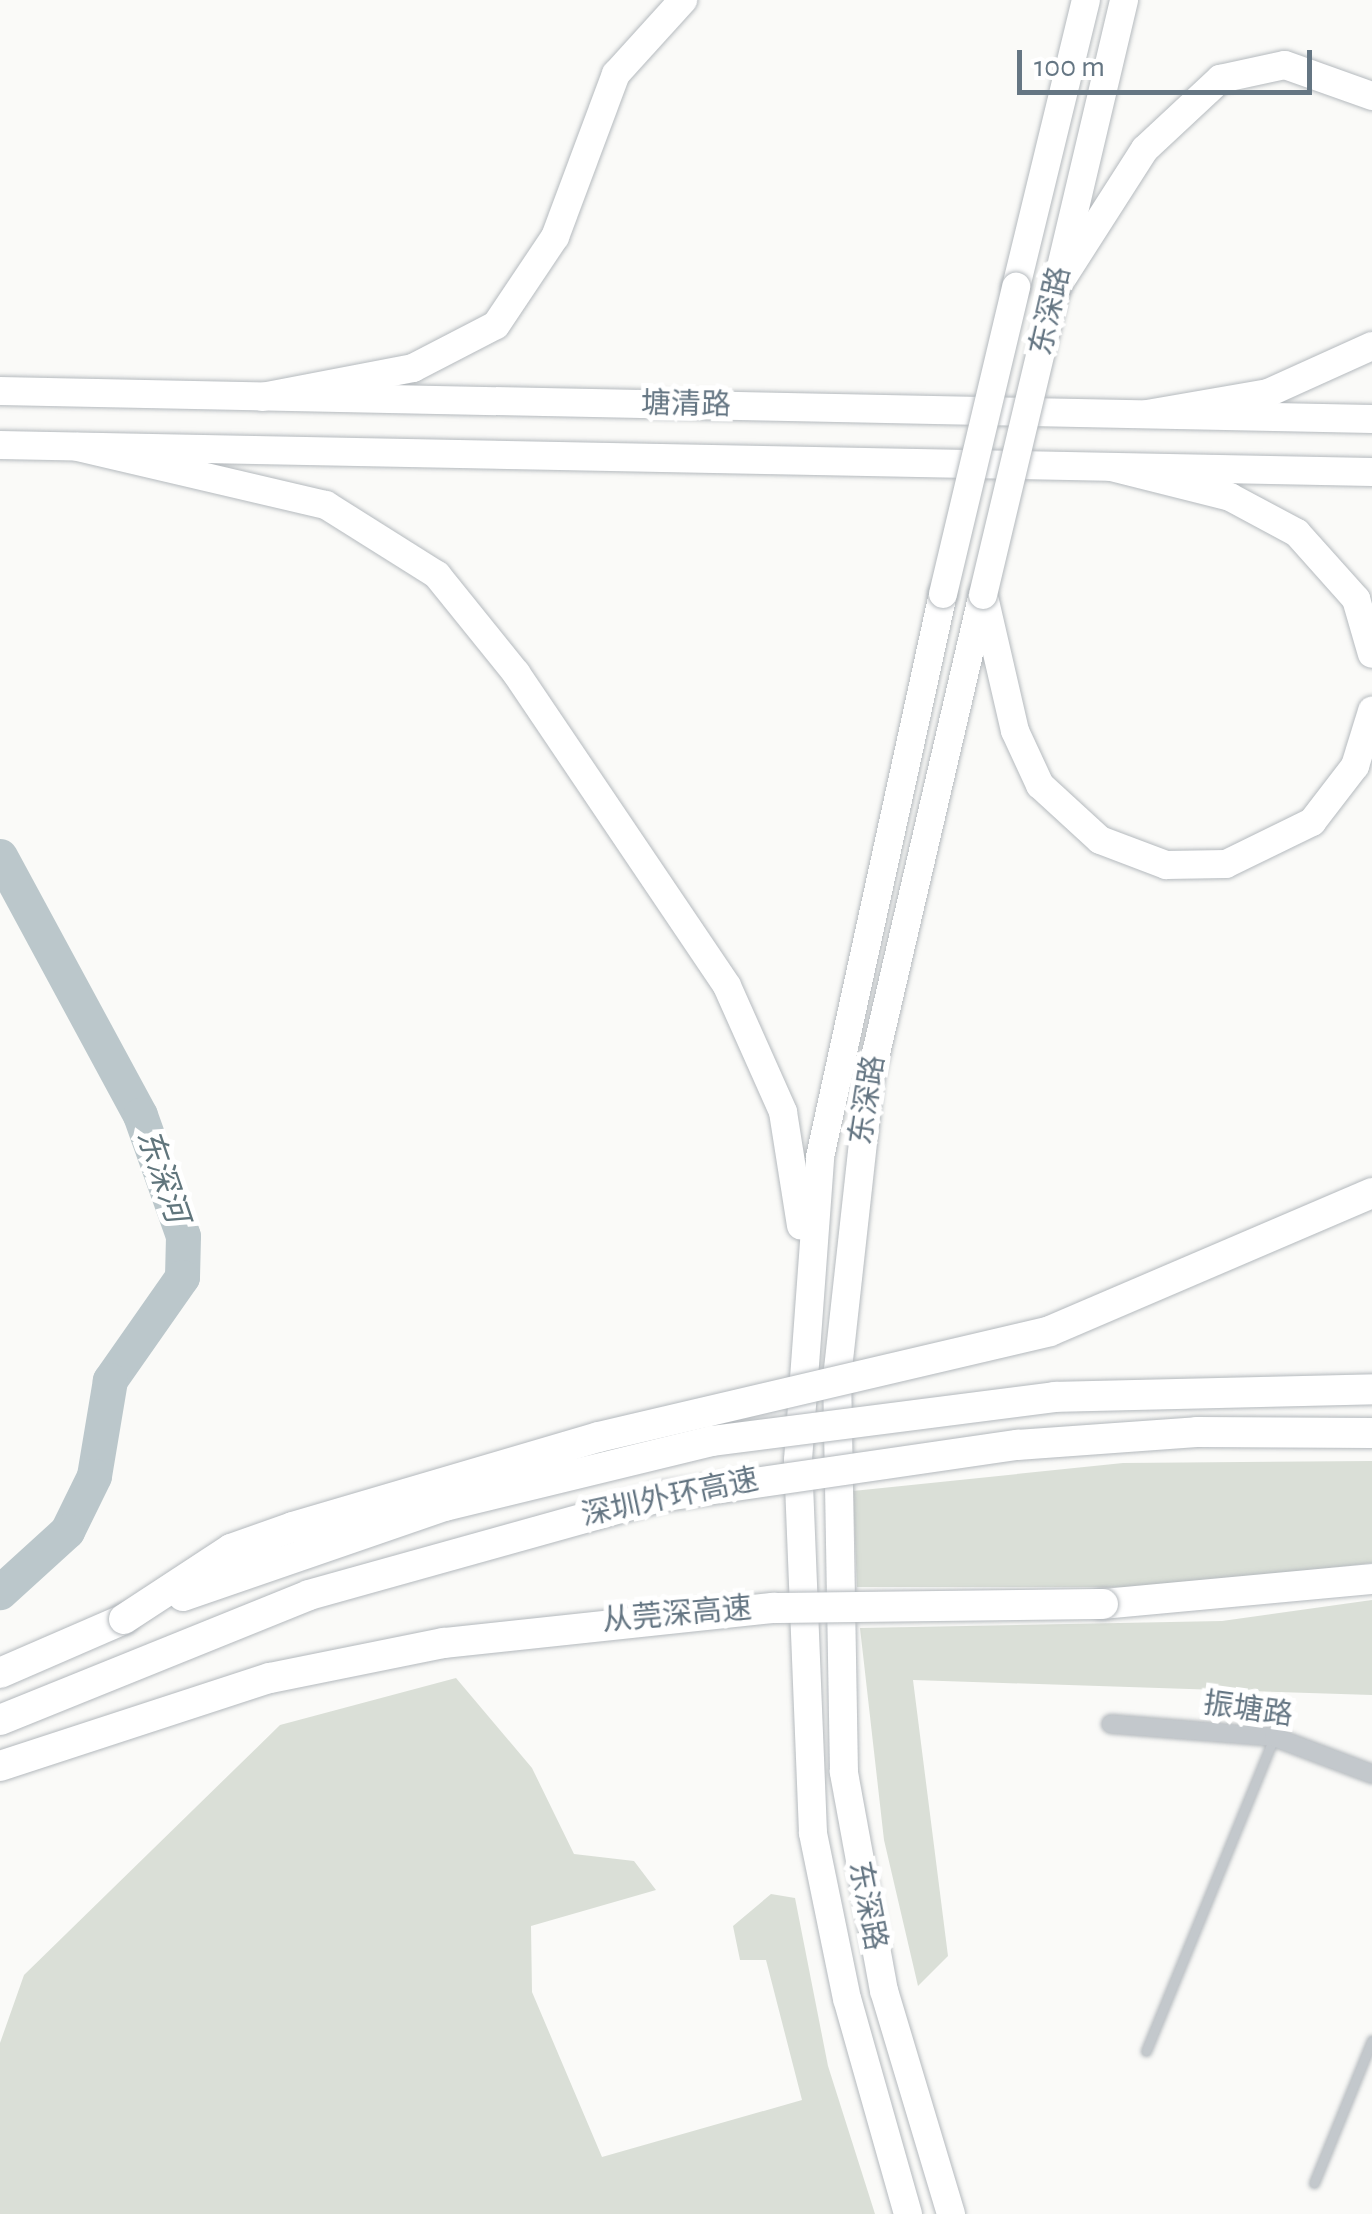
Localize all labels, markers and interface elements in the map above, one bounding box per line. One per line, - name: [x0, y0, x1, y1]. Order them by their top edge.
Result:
- scale bar: [1022, 30, 1317, 92]
- text: 100 m: [1034, 52, 1105, 82]
- street label: 东深路: [1023, 263, 1079, 359]
- street label: 塘清路: [641, 386, 731, 424]
- street label: 东深路: [843, 1053, 893, 1147]
- water label: 东深河: [128, 1124, 196, 1228]
- street label: 深圳外环高速: [578, 1462, 762, 1534]
- street label: 从莞深高速: [601, 1591, 753, 1639]
- street label: 振塘路: [1201, 1686, 1295, 1734]
- street label: 东深路: [841, 1858, 893, 1954]

